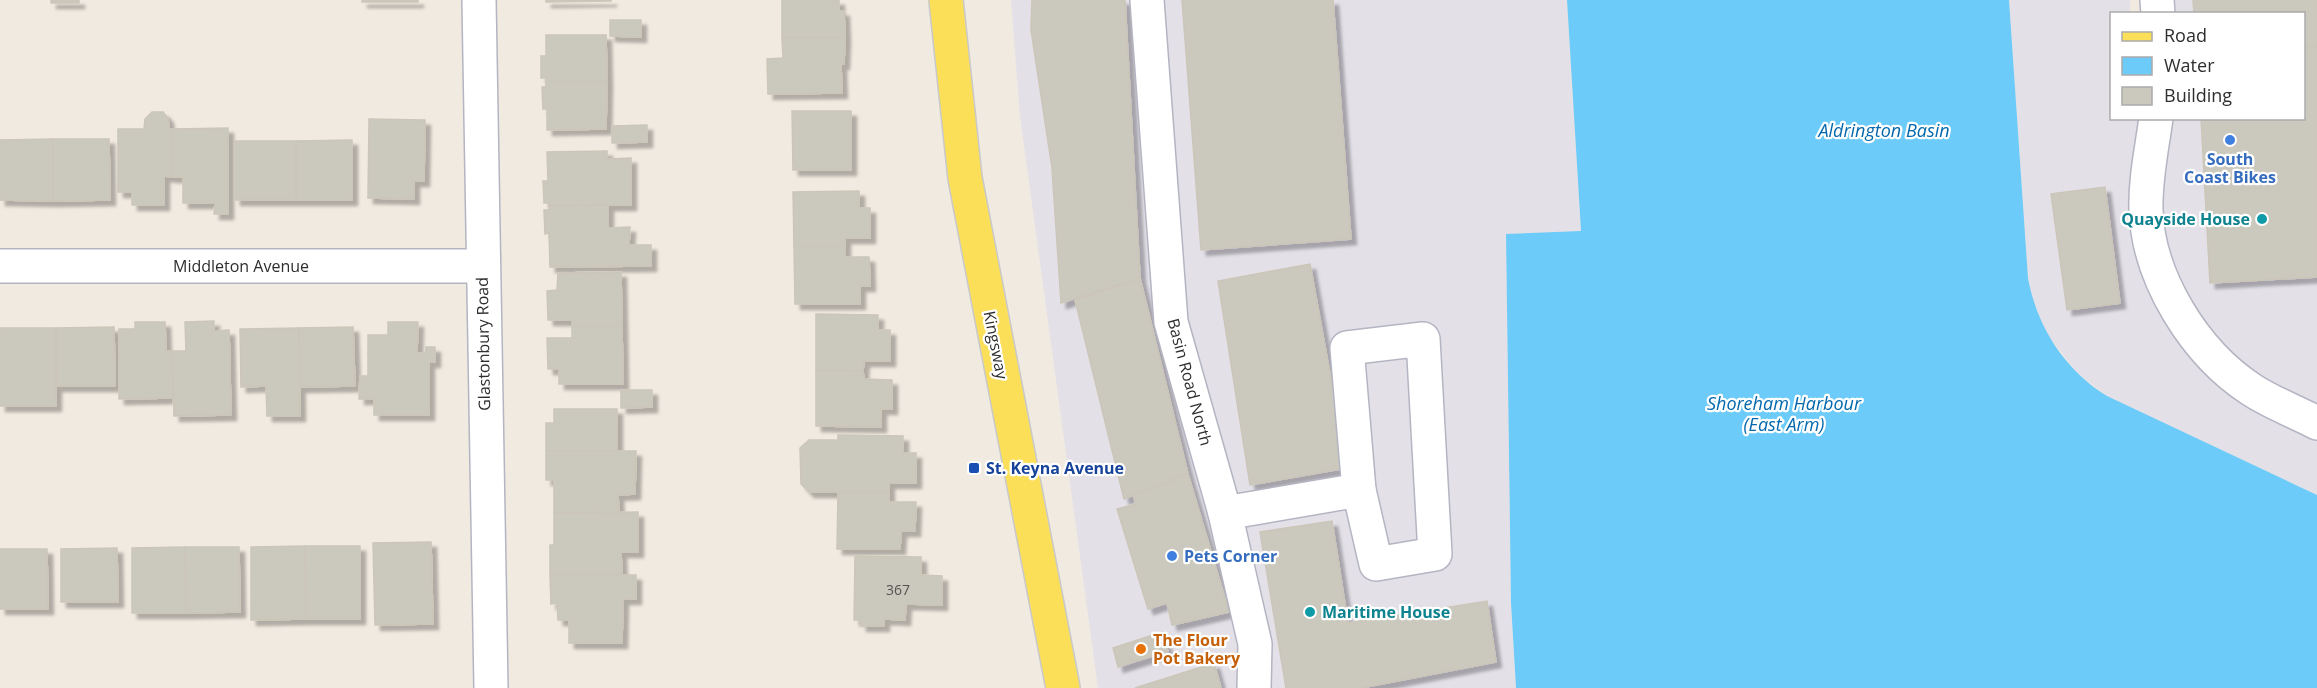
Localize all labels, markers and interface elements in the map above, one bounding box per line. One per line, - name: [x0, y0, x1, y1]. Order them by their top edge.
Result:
- legend: [2110, 12, 2305, 120]
- text: Road: [2164, 23, 2207, 47]
- text: Water: [2164, 53, 2215, 77]
- text: Building: [2164, 83, 2232, 107]
- water label: Aldrington Basin: [1816, 118, 1950, 142]
- marker: South Coast Bikes: [2223, 133, 2237, 147]
- place label: South Coast Bikes: [2184, 148, 2276, 188]
- place label: Quayside House: [2121, 208, 2250, 230]
- marker: Quayside House: [2255, 212, 2269, 226]
- street label: Middleton Avenue: [173, 255, 309, 277]
- street label: Glastonbury Road: [471, 277, 495, 411]
- street label: Kingsway: [979, 309, 1014, 382]
- street label: Basin Road North: [1162, 316, 1218, 448]
- water label: Shoreham Harbour (East Arm): [1707, 391, 1862, 436]
- place label: St. Keyna Avenue: [986, 457, 1124, 479]
- marker: St. Keyna Avenue: [967, 461, 981, 475]
- place label: Pets Corner: [1184, 545, 1277, 567]
- marker: Pets Corner: [1165, 549, 1179, 563]
- house number: 367: [886, 580, 910, 599]
- place label: Maritime House: [1322, 601, 1450, 623]
- marker: Maritime House: [1303, 605, 1317, 619]
- place label: The Flour Pot Bakery: [1153, 629, 1241, 669]
- marker: The Flour Pot Bakery: [1134, 642, 1148, 656]

